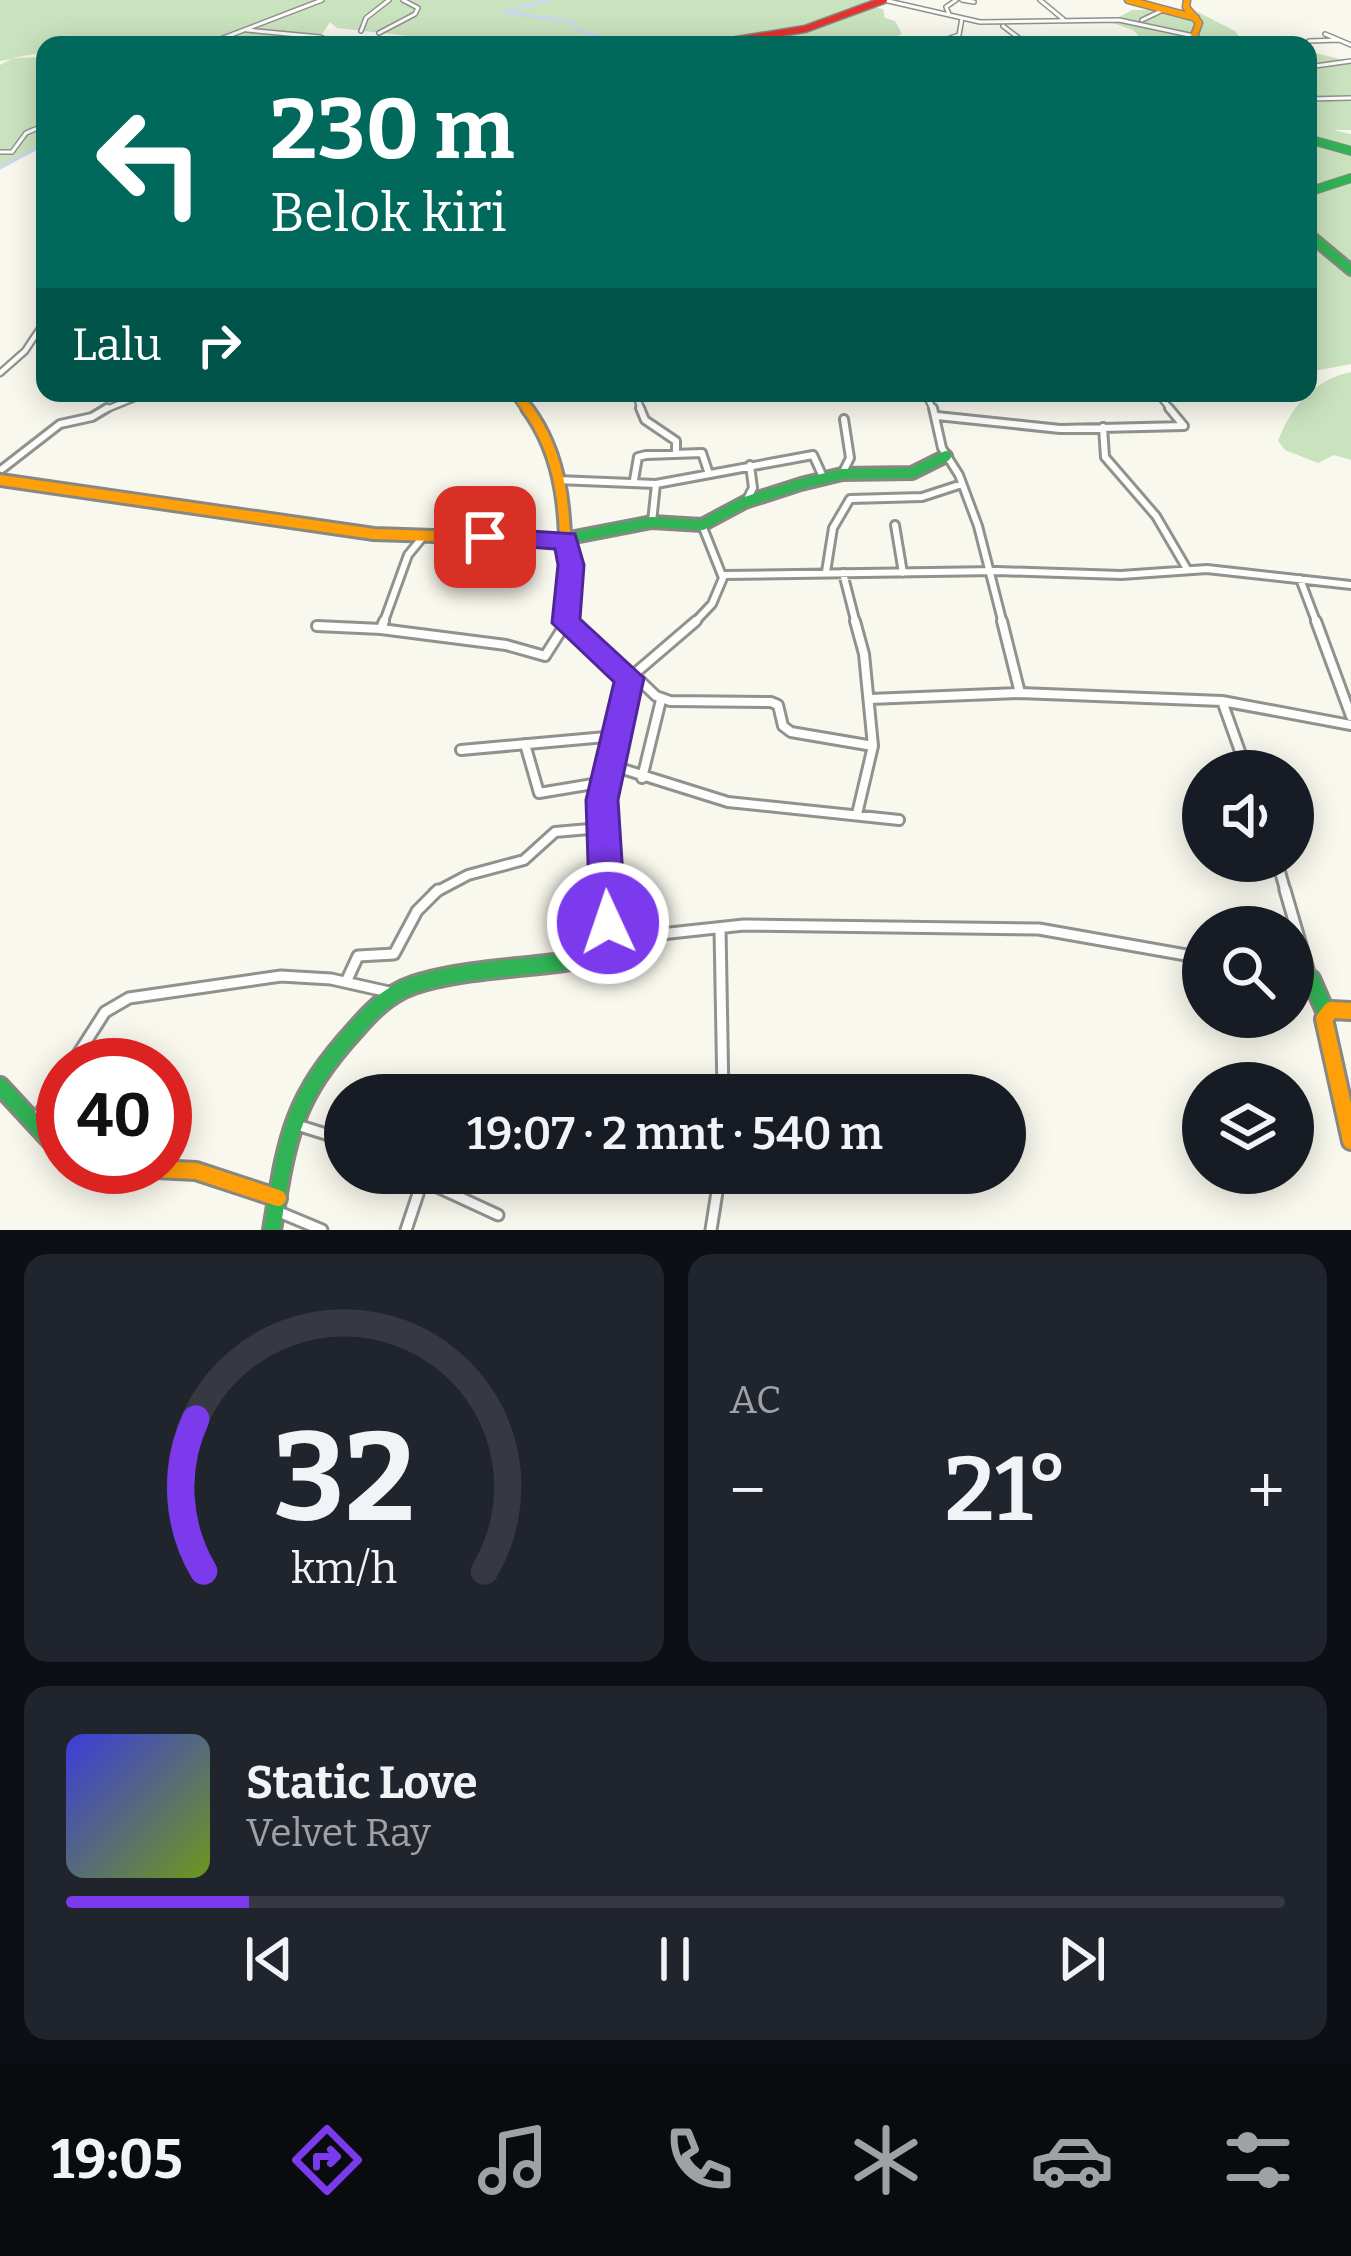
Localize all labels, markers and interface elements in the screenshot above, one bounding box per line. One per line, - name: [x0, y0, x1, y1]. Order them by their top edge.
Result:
- text: 230 m: [270, 79, 514, 180]
- icon: left: [72, 84, 228, 240]
- text: Belok kiri: [270, 181, 507, 245]
- icon: right: [186, 312, 252, 378]
- text: Lalu: [72, 318, 162, 372]
- pin: [434, 486, 536, 588]
- icon: arrive: [452, 504, 518, 570]
- map controls: [1182, 750, 1314, 1194]
- button: sound: [1182, 750, 1314, 882]
- position arrow: [545, 860, 671, 986]
- button: search: [1182, 906, 1314, 1038]
- speed limit sign: 40: [36, 1038, 192, 1194]
- button: layers: [1182, 1062, 1314, 1194]
- text: 19:07 · 2 mnt · 540 m: [467, 1107, 883, 1161]
- text: AC: [730, 1377, 781, 1423]
- text: 32: [273, 1403, 415, 1553]
- text: 21°: [945, 1436, 1069, 1544]
- text: −: [730, 1451, 766, 1530]
- text: +: [1247, 1451, 1285, 1530]
- text: km/h: [291, 1543, 397, 1594]
- text: Static Love: [246, 1756, 478, 1810]
- text: Velvet Ray: [246, 1810, 431, 1856]
- icon: previous: [236, 1926, 302, 1992]
- icon: pause: [642, 1926, 708, 1992]
- icon: next: [1049, 1926, 1115, 1992]
- icon: directions: [285, 2118, 369, 2202]
- icon: music: [471, 2118, 555, 2202]
- icon: phone: [657, 2118, 741, 2202]
- icon: climate: [844, 2118, 928, 2202]
- icon: car: [1030, 2118, 1114, 2202]
- icon: filters: [1216, 2118, 1300, 2202]
- text: 19:05: [51, 2128, 183, 2192]

